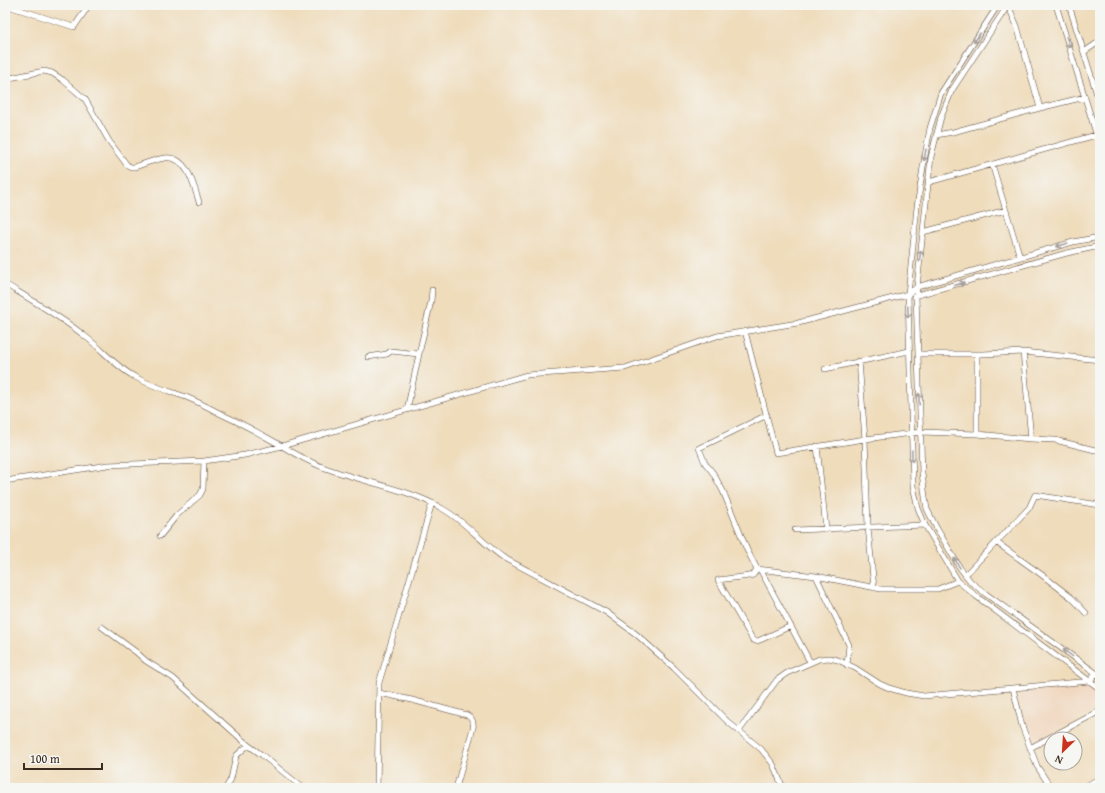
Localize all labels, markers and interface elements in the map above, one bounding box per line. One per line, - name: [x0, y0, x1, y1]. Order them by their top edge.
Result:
- one-way arrow: [972, 32, 980, 44]
- one-way arrow: [1064, 36, 1072, 48]
- one-way arrow: [921, 148, 929, 161]
- one-way arrow: [1056, 242, 1069, 249]
- one-way arrow: [916, 250, 924, 263]
- one-way arrow: [952, 280, 965, 287]
- one-way arrow: [904, 305, 912, 318]
- one-way arrow: [916, 393, 923, 406]
- one-way arrow: [908, 449, 916, 462]
- one-way arrow: [952, 557, 960, 569]
- one-way arrow: [1063, 649, 1074, 657]
- north arrow: [1043, 731, 1083, 771]
- scale bar: [24, 745, 102, 771]
- text: 100 m: [30, 750, 60, 767]
- text: N: [1051, 751, 1065, 769]

